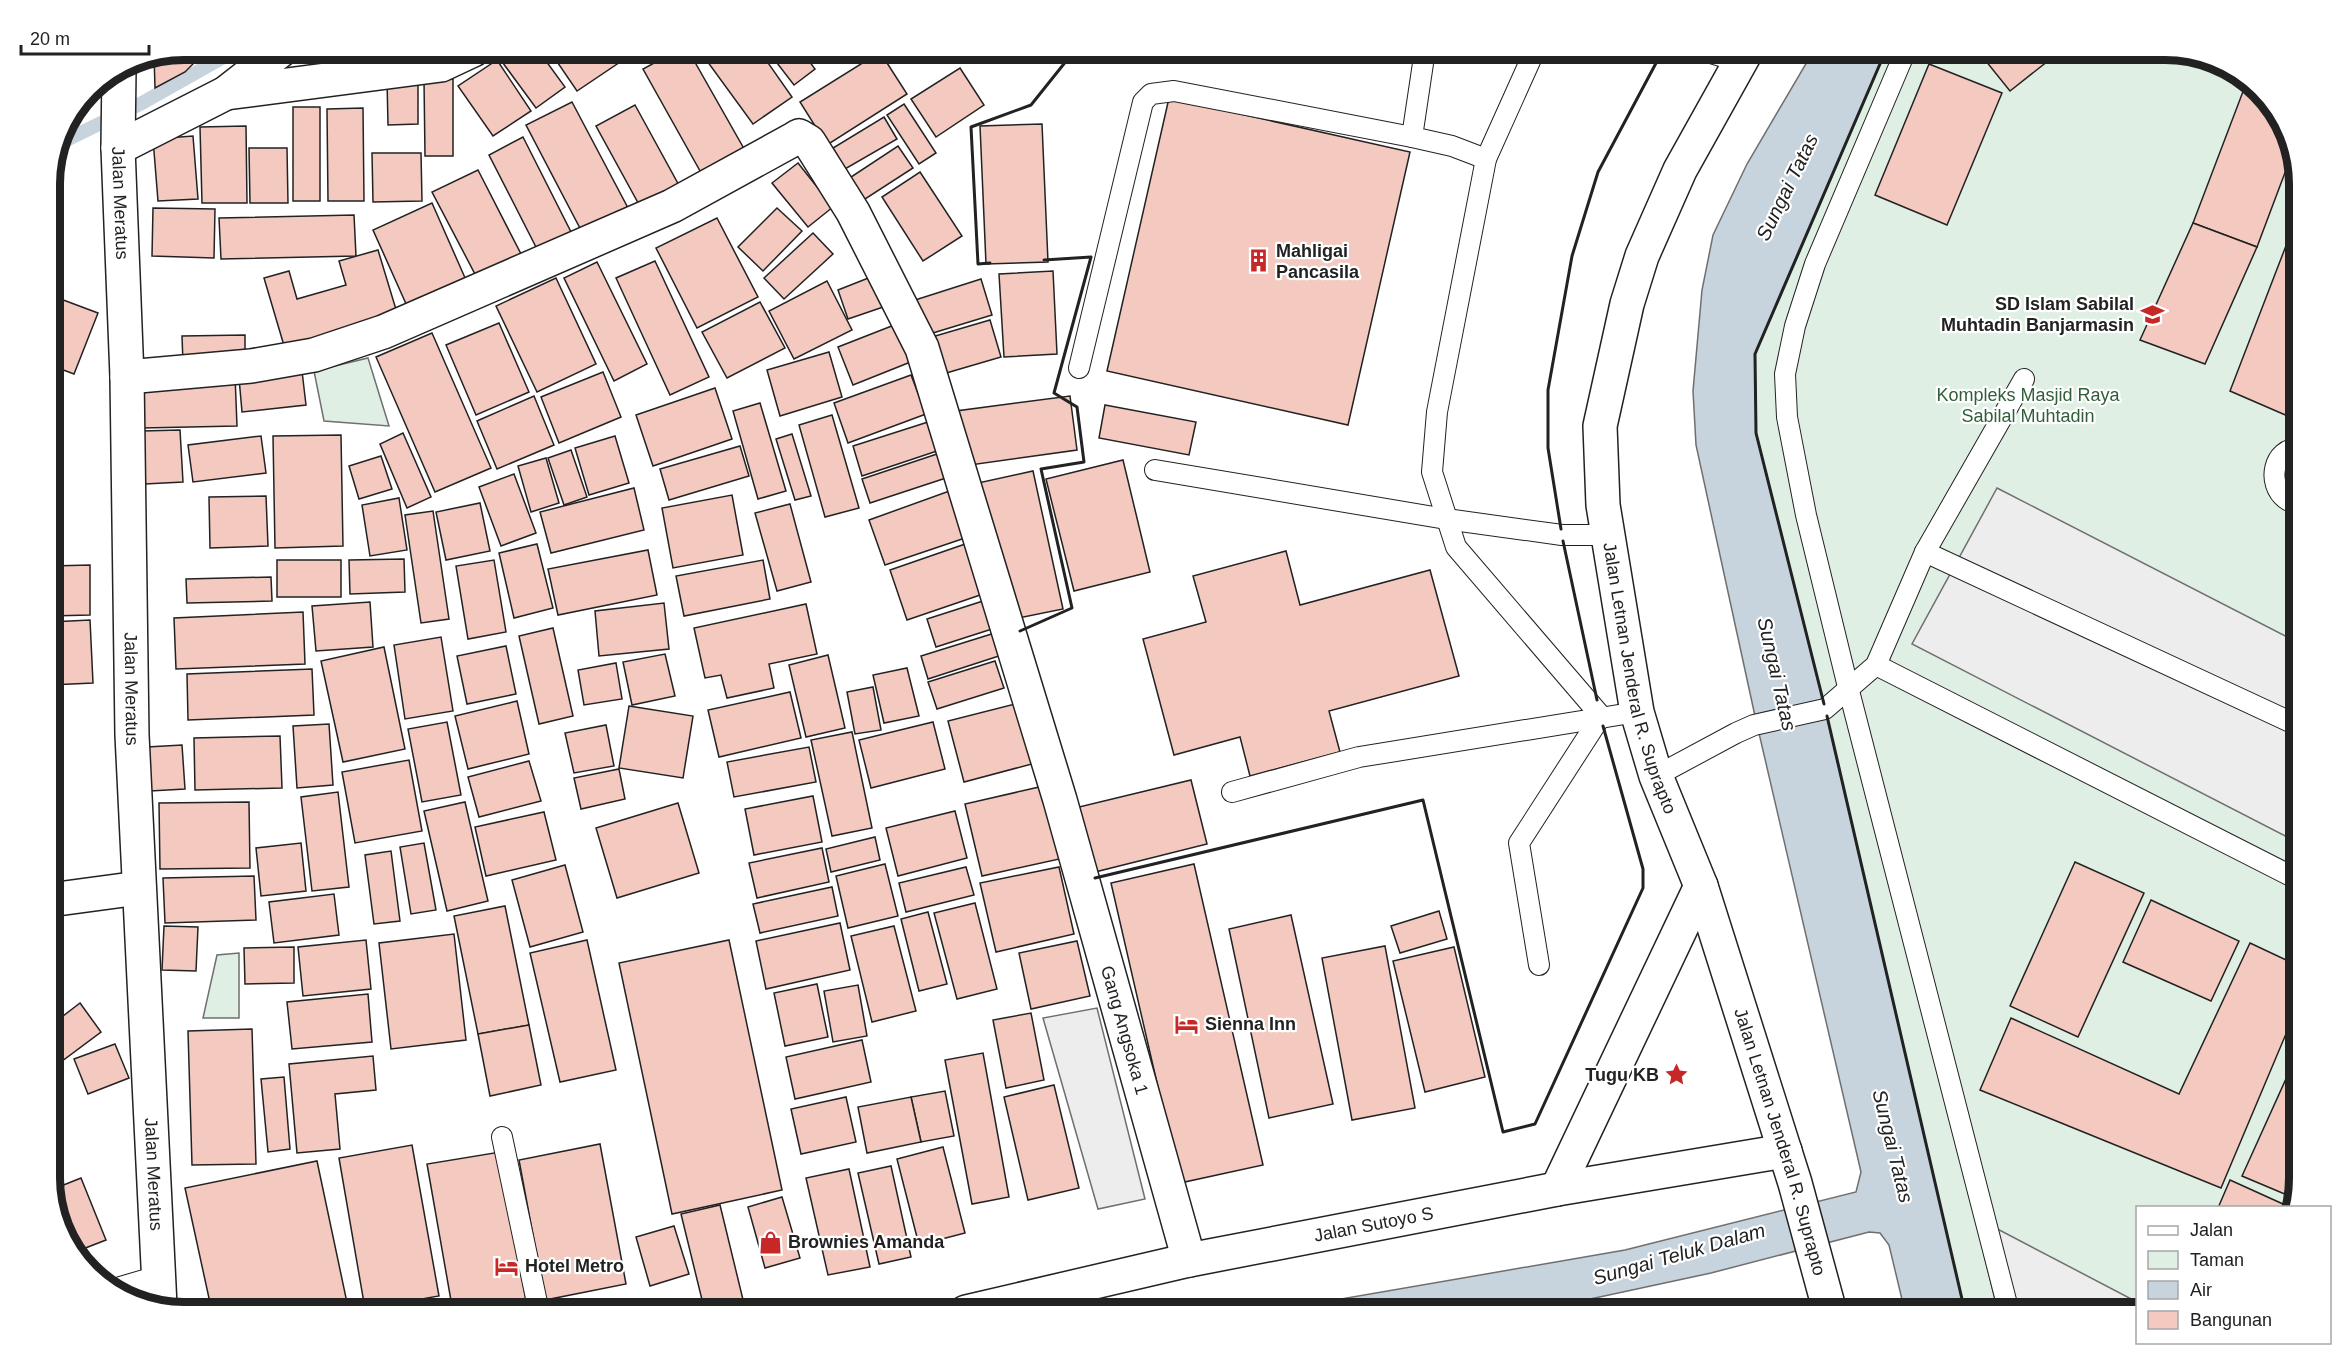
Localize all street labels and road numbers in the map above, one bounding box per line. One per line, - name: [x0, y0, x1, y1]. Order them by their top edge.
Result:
- street label: Jalan Meratus: [108, 146, 132, 260]
- street label: Jalan Letnan Jenderal R. Suprapto: [1599, 541, 1680, 817]
- street label: Jalan Meratus: [121, 632, 142, 746]
- street label: Gang Angsoka 1: [1097, 963, 1152, 1097]
- street label: Jalan Letnan Jenderal R. Suprapto: [1730, 1006, 1830, 1278]
- street label: Jalan Meratus: [141, 1117, 166, 1231]
- street label: Jalan Sutoyo S: [1312, 1203, 1435, 1246]

